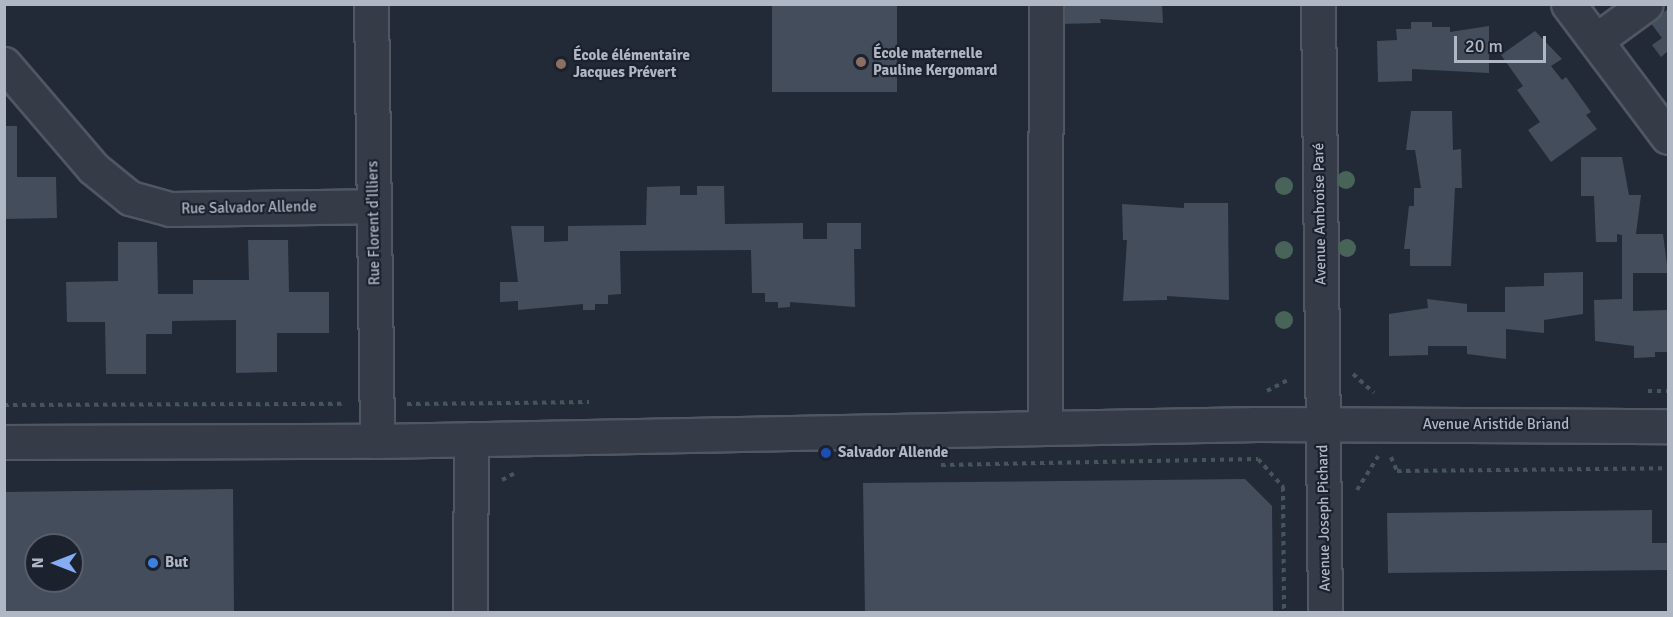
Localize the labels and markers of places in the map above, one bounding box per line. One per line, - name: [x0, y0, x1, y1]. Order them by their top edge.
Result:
- place label: École maternelle Pauline Kergomard: [873, 44, 997, 79]
- place label: École élémentaire Jacques Prévert: [573, 46, 690, 81]
- marker: École maternelle Pauline Kergomard: [854, 55, 868, 69]
- marker: École élémentaire Jacques Prévert: [554, 57, 568, 71]
- place label: Salvador Allende: [838, 444, 948, 462]
- marker: Salvador Allende: [819, 446, 833, 460]
- place label: But: [165, 554, 188, 572]
- marker: But: [146, 556, 160, 570]

